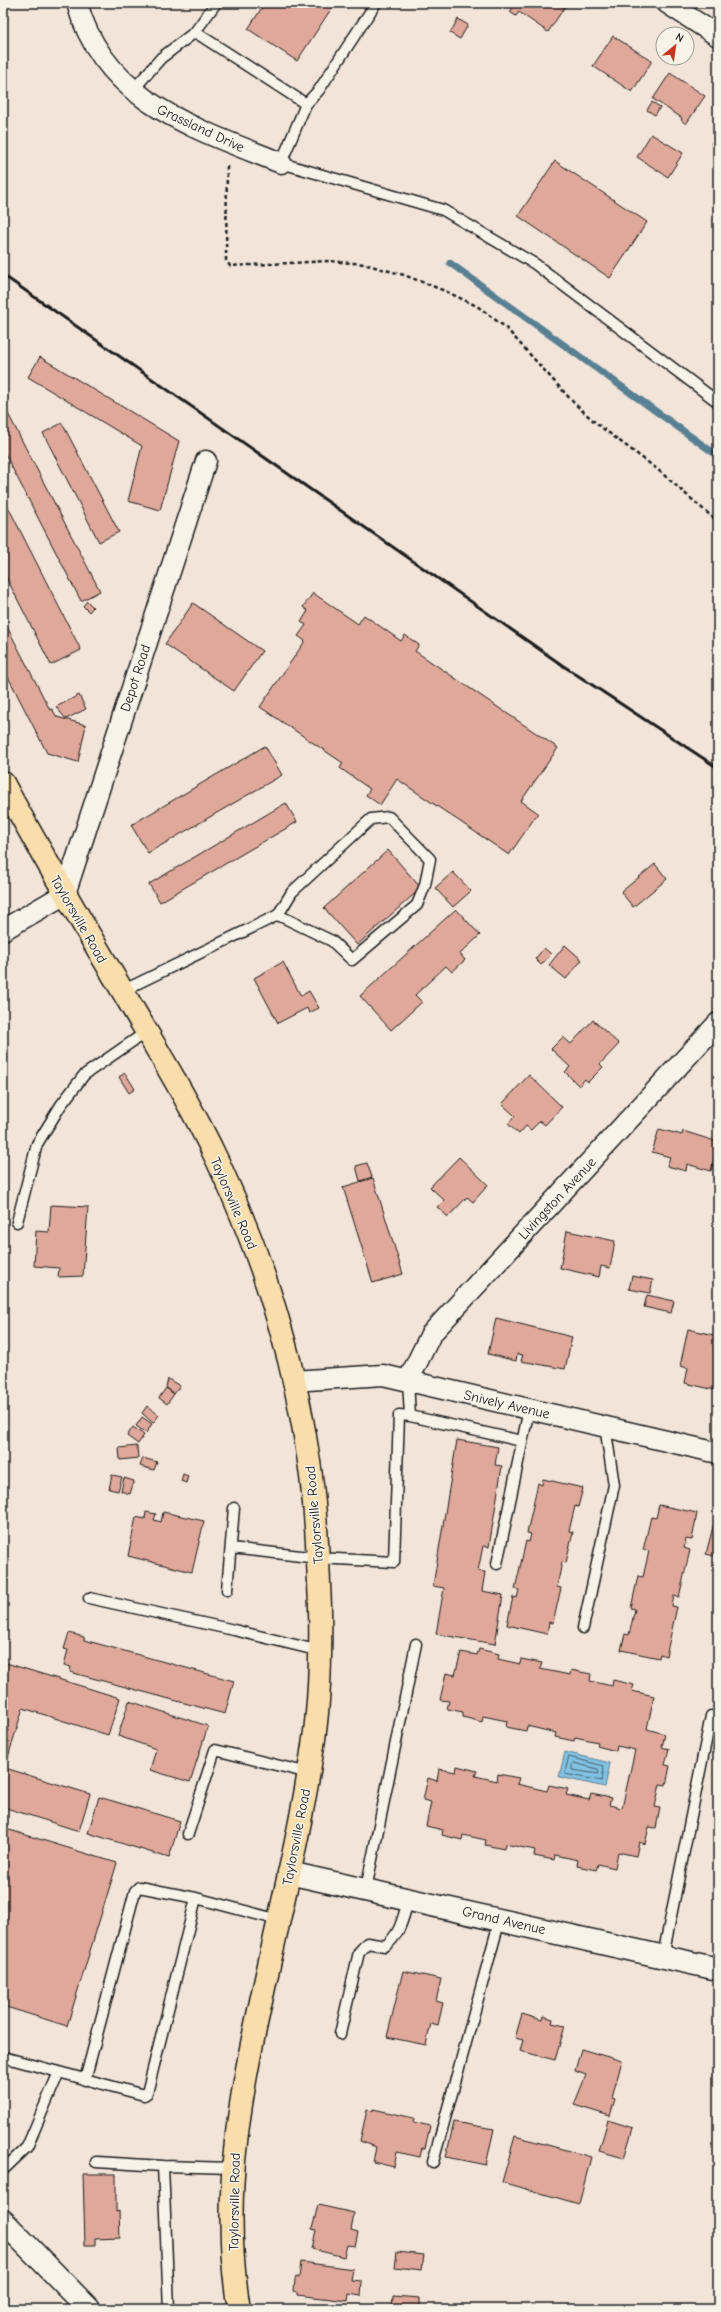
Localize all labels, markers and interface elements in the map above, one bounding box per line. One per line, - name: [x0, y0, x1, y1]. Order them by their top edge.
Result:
- north arrow: [655, 26, 695, 66]
- text: N: [673, 30, 686, 45]
- street label: Grassland Drive: [154, 101, 247, 156]
- street label: Depot Road: [117, 643, 154, 714]
- street label: Taylorsville Road: [47, 872, 111, 966]
- street label: Livingston Avenue: [515, 1154, 600, 1243]
- street label: Taylorsville Road: [206, 1155, 261, 1252]
- street label: Snively Avenue: [462, 1386, 552, 1423]
- street label: Taylorsville Road: [302, 1465, 327, 1565]
- street label: Taylorsville Road: [279, 1787, 314, 1887]
- street label: Grand Avenue: [461, 1903, 547, 1938]
- street label: Taylorsville Road: [225, 2153, 244, 2251]

